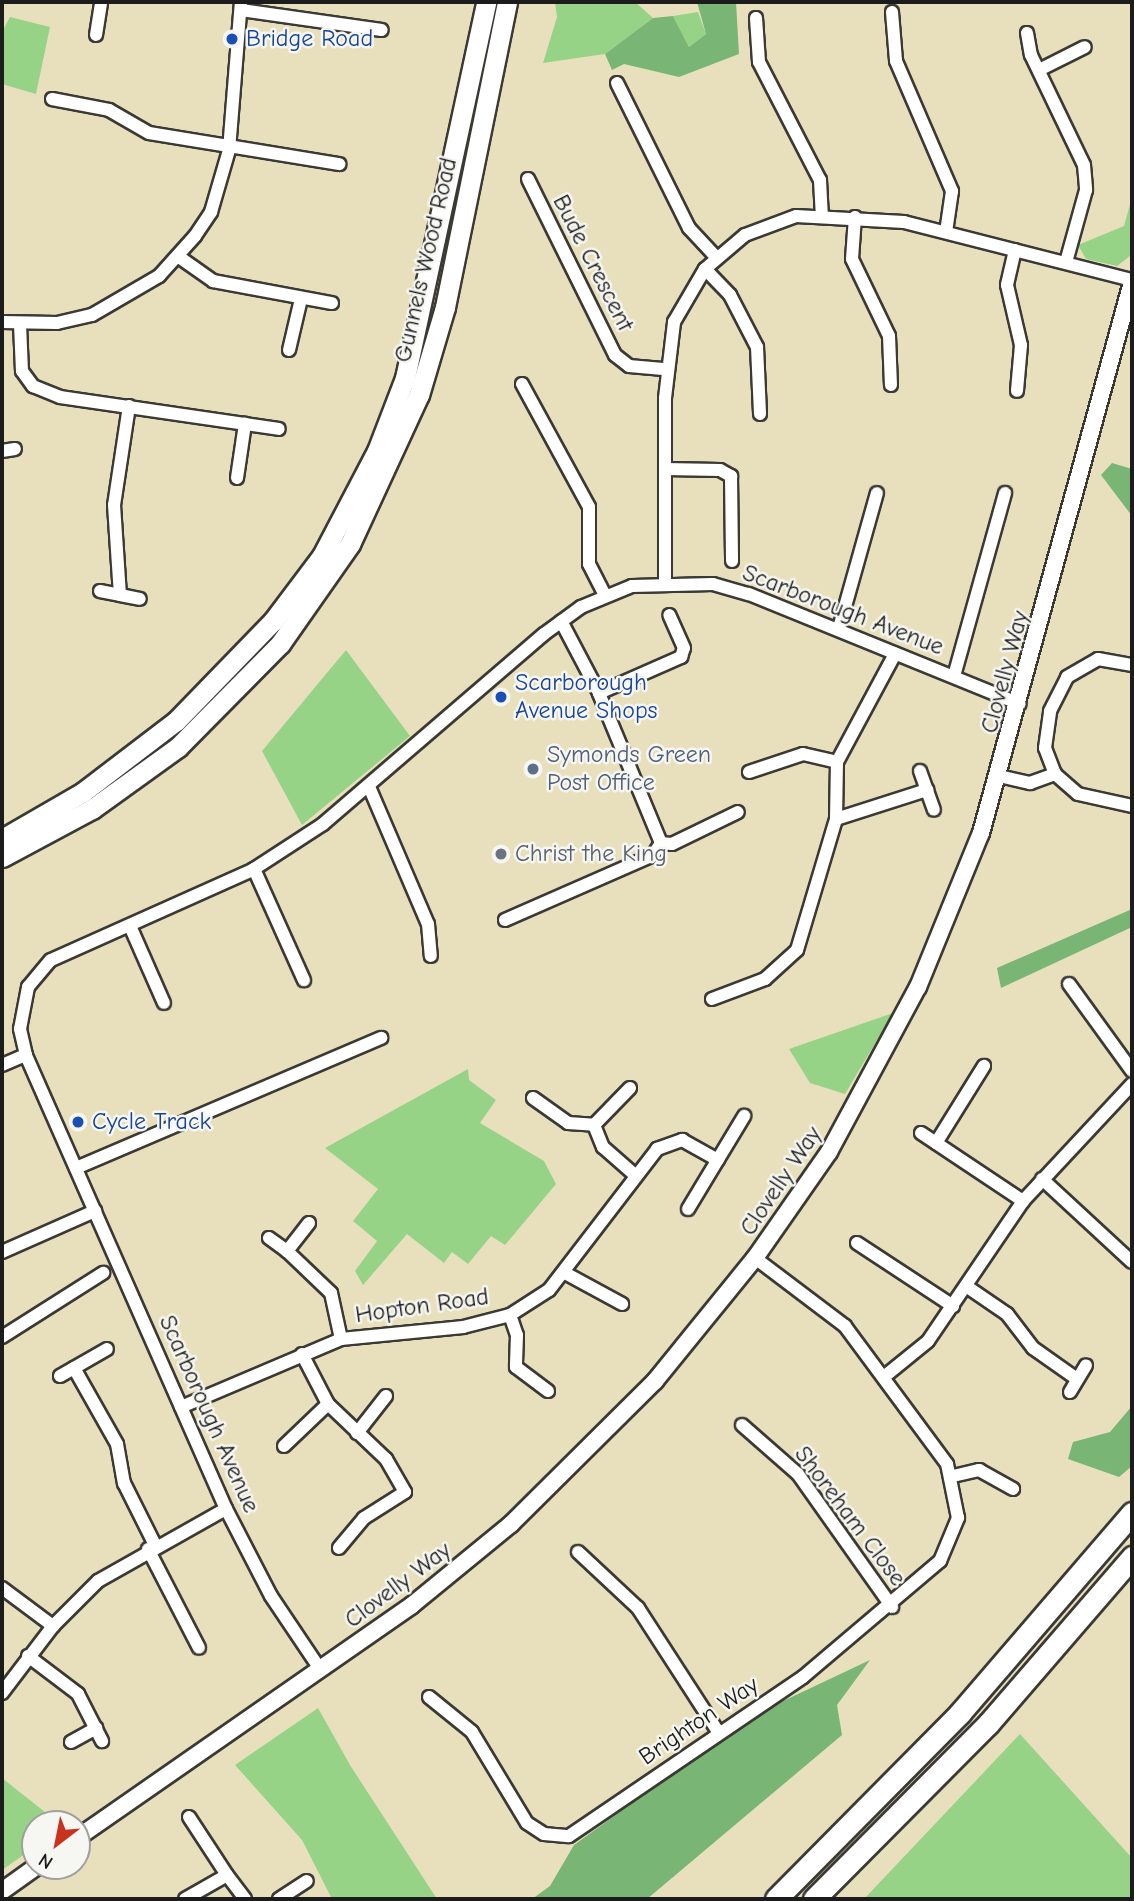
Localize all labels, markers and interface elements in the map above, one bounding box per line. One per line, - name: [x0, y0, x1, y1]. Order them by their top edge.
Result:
- place label: Bridge Road: [246, 25, 373, 53]
- marker: Bridge Road: [224, 31, 240, 47]
- street label: Gunnels Wood Road: [388, 155, 464, 365]
- street label: Bude Crescent: [546, 190, 640, 336]
- street label: Scarborough Avenue: [738, 558, 948, 662]
- street label: Clovelly Way: [975, 608, 1035, 736]
- place label: Scarborough Avenue Shops: [515, 669, 657, 725]
- marker: Scarborough Avenue Shops: [493, 689, 509, 705]
- place label: Symonds Green Post Office: [547, 741, 711, 797]
- marker: Symonds Green Post Office: [525, 761, 541, 777]
- place label: Christ the King: [515, 840, 667, 868]
- marker: Christ the King: [493, 846, 509, 862]
- place label: Cycle Track: [92, 1108, 211, 1136]
- marker: Cycle Track: [70, 1114, 86, 1130]
- street label: Clovelly Way: [734, 1121, 828, 1241]
- street label: Hopton Road: [353, 1282, 491, 1330]
- street label: Scarborough Avenue: [153, 1311, 265, 1517]
- street label: Shoreham Close: [788, 1440, 912, 1592]
- street label: Clovelly Way: [339, 1536, 457, 1634]
- street label: Brighton Way: [634, 1671, 764, 1771]
- north arrow: [21, 1810, 91, 1880]
- text: N: [35, 1849, 57, 1874]

